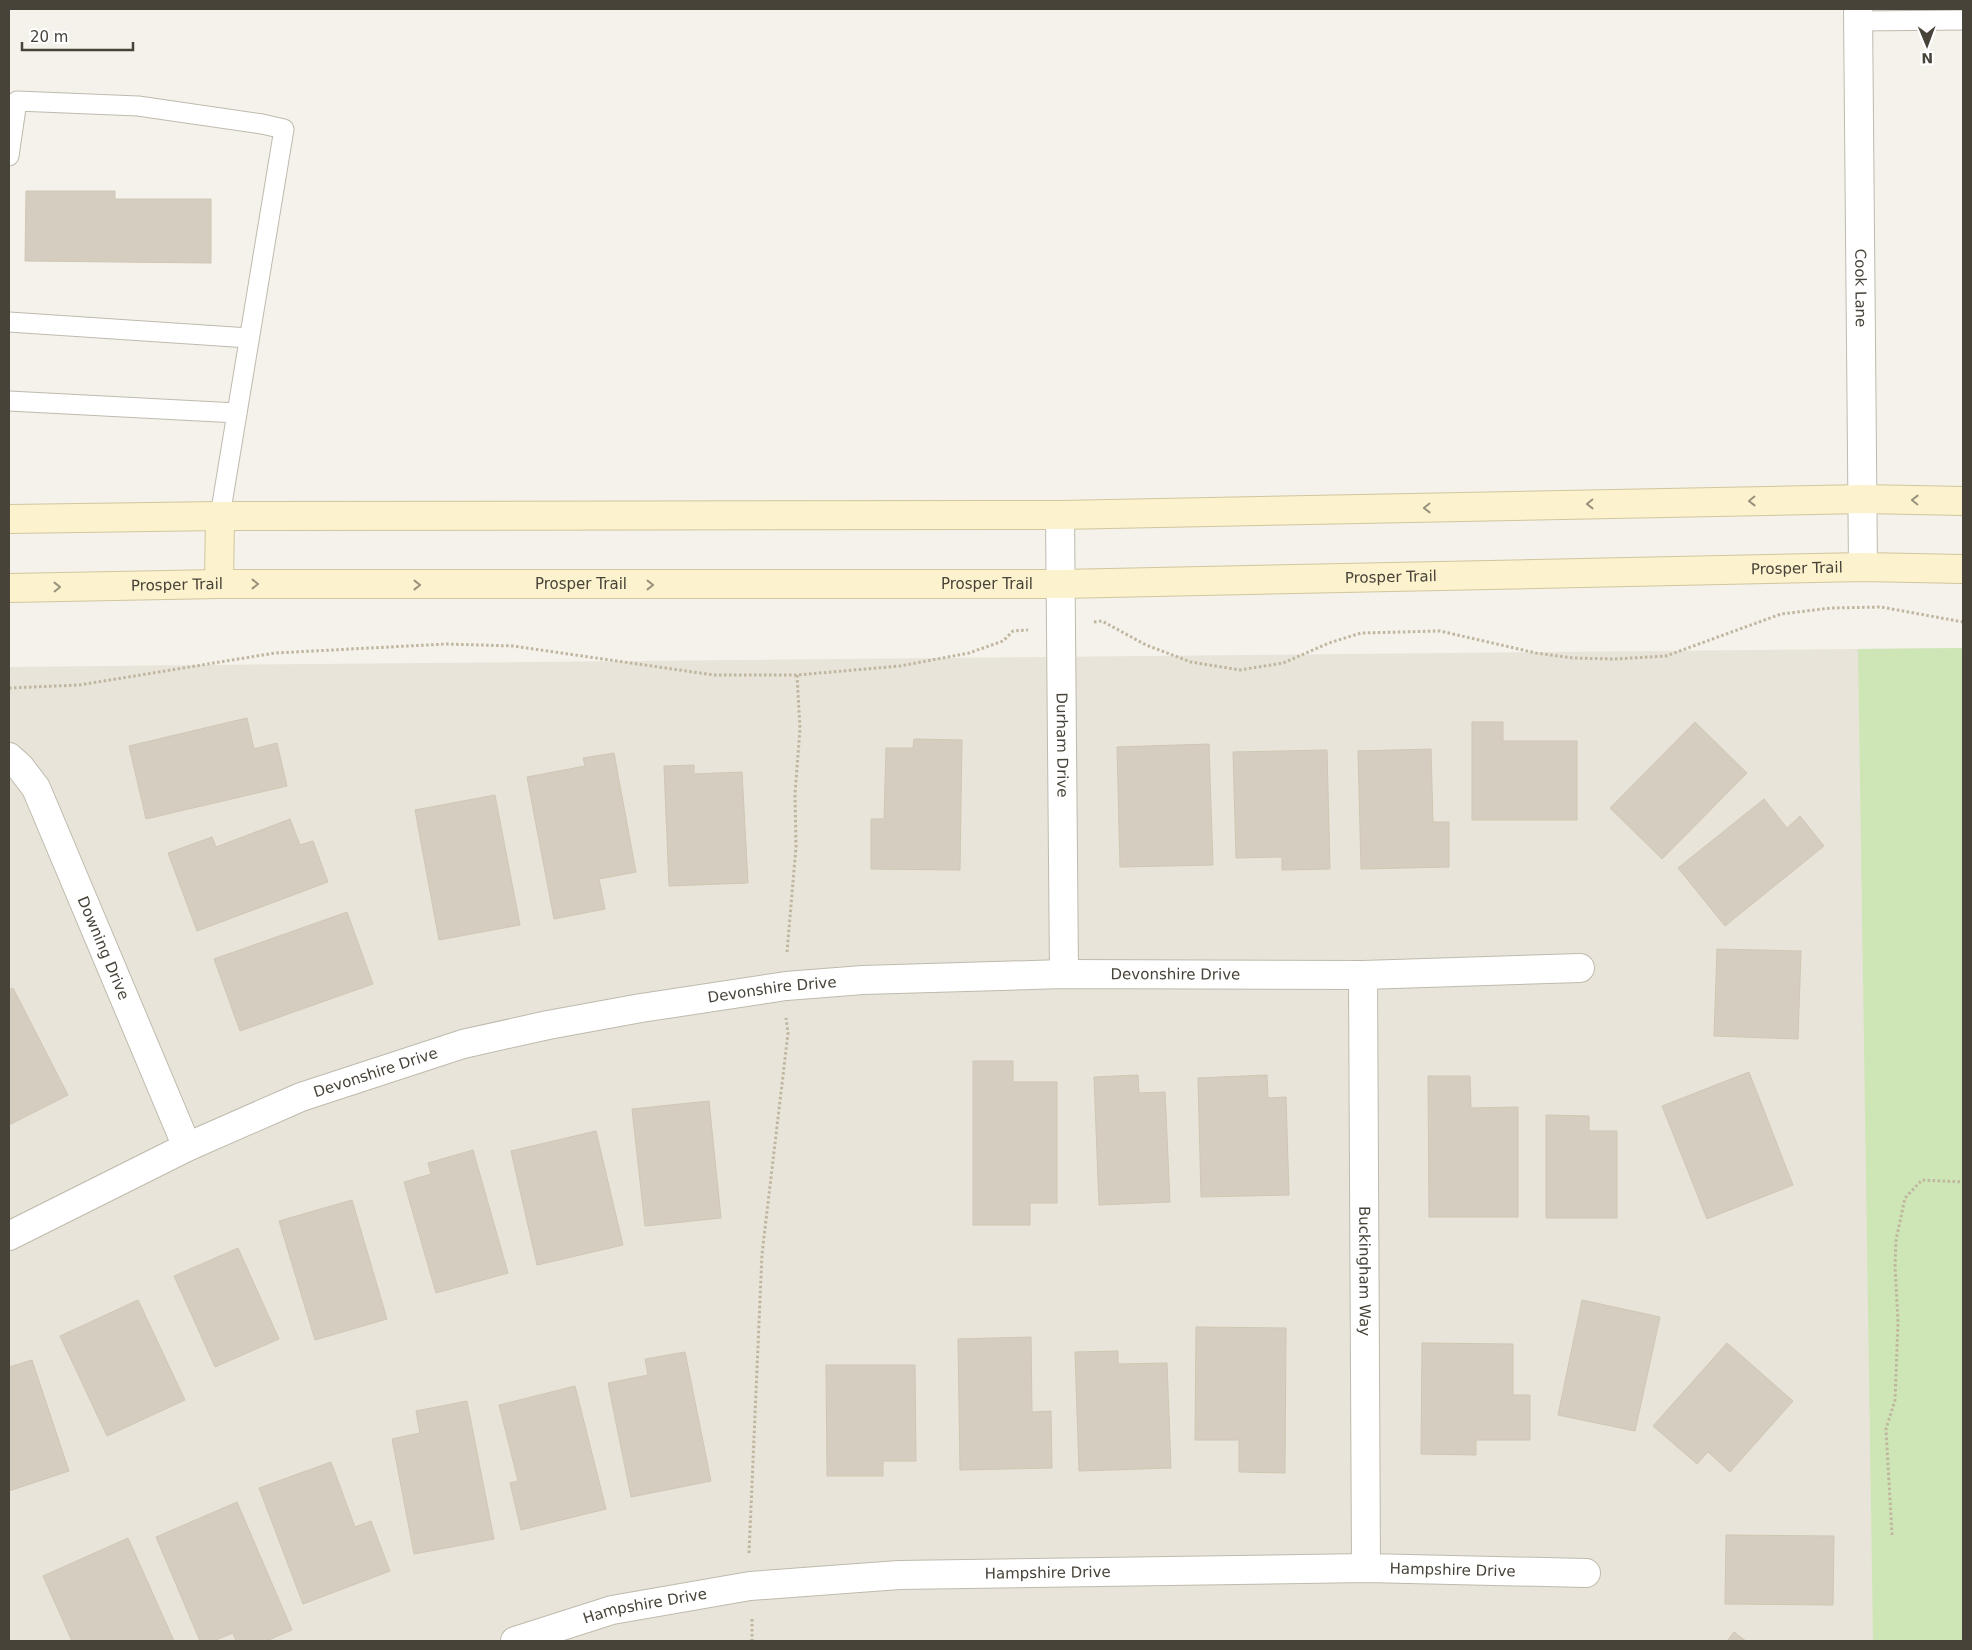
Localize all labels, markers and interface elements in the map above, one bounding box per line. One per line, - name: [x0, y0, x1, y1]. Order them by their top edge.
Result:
- scale bar: [22, 20, 134, 52]
- north arrow: [1902, 20, 1952, 70]
- text: 20 m: [30, 28, 68, 46]
- text: N: [1921, 50, 1933, 66]
- street label: Cook Lane: [1851, 249, 1870, 327]
- one-way arrow: [1910, 495, 1918, 505]
- one-way arrow: [1748, 496, 1756, 506]
- one-way arrow: [1585, 499, 1593, 510]
- one-way arrow: [1423, 503, 1430, 513]
- street label: Prosper Trail: [1751, 558, 1843, 578]
- street label: Prosper Trail: [1345, 567, 1437, 587]
- street label: Prosper Trail: [131, 575, 223, 595]
- street label: Prosper Trail: [535, 575, 627, 593]
- street label: Prosper Trail: [941, 575, 1033, 593]
- one-way arrow: [252, 579, 259, 589]
- one-way arrow: [414, 580, 422, 590]
- one-way arrow: [646, 580, 654, 590]
- one-way arrow: [54, 582, 62, 592]
- street label: Durham Drive: [1053, 692, 1071, 798]
- street label: Downing Drive: [74, 894, 133, 1003]
- street label: Devonshire Drive: [1111, 965, 1240, 984]
- street label: Devonshire Drive: [706, 973, 837, 1007]
- street label: Devonshire Drive: [311, 1044, 440, 1101]
- street label: Buckingham Way: [1355, 1206, 1374, 1336]
- street label: Hampshire Drive: [1389, 1560, 1516, 1580]
- street label: Hampshire Drive: [985, 1563, 1111, 1583]
- street label: Hampshire Drive: [581, 1585, 708, 1628]

